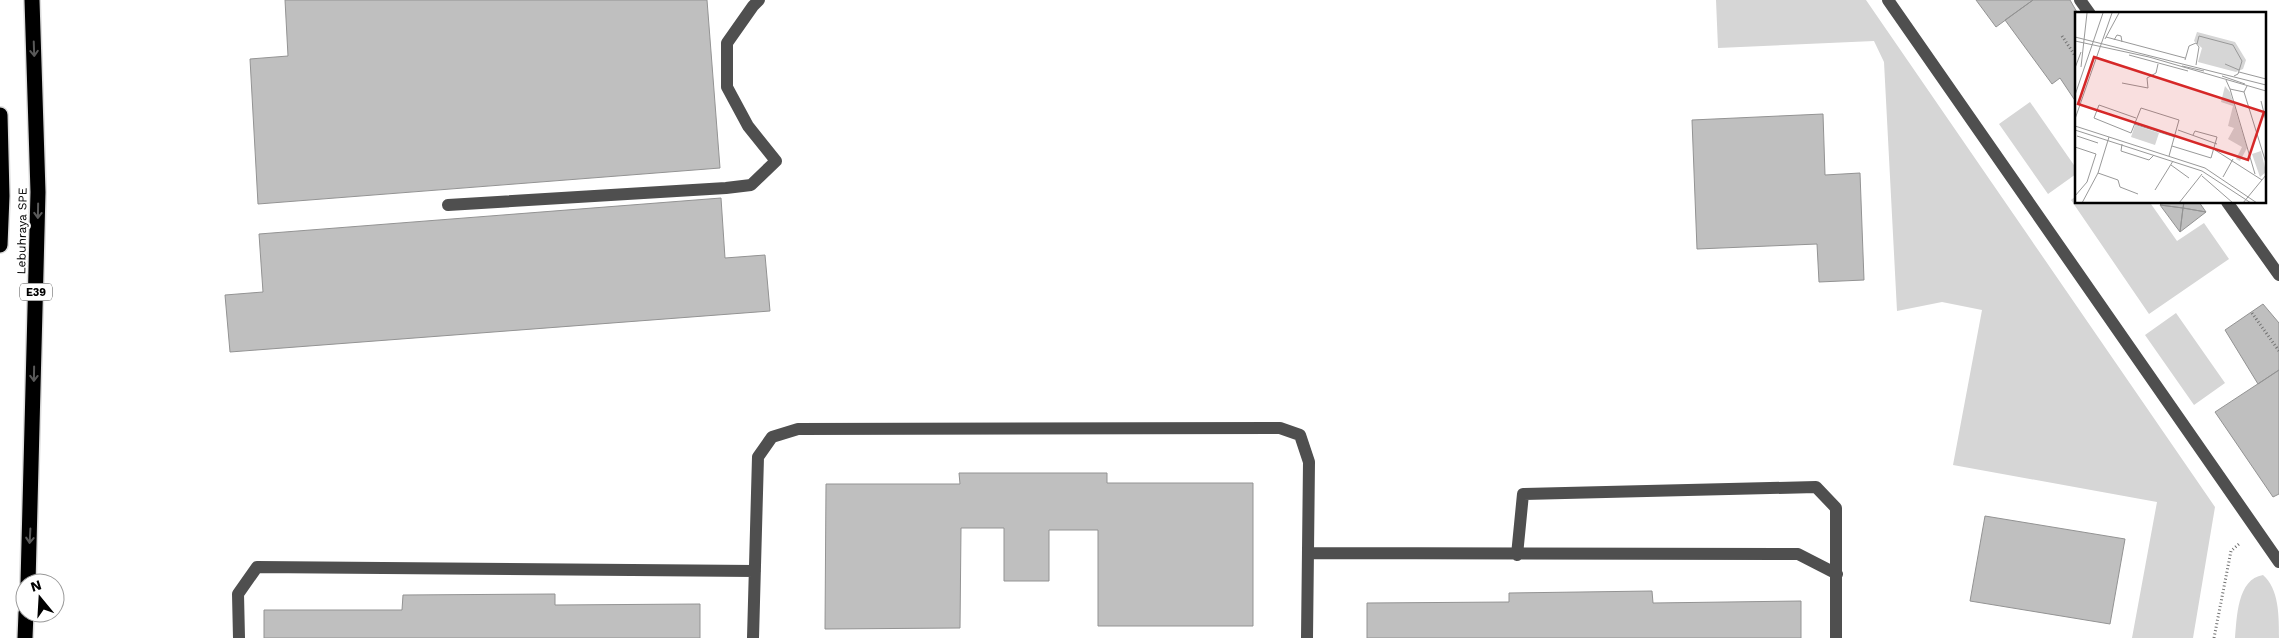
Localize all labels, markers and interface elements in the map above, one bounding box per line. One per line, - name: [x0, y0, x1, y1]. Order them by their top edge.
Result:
- inset map: [2075, 12, 2266, 204]
- one-way arrow: [29, 40, 38, 56]
- street label: Lebuhraya SPE: [14, 187, 30, 274]
- one-way arrow: [33, 203, 42, 219]
- road number: E39: [20, 284, 52, 300]
- one-way arrow: [29, 365, 39, 381]
- one-way arrow: [25, 528, 34, 544]
- north arrow: [15, 573, 65, 623]
- text: N: [29, 576, 43, 595]

